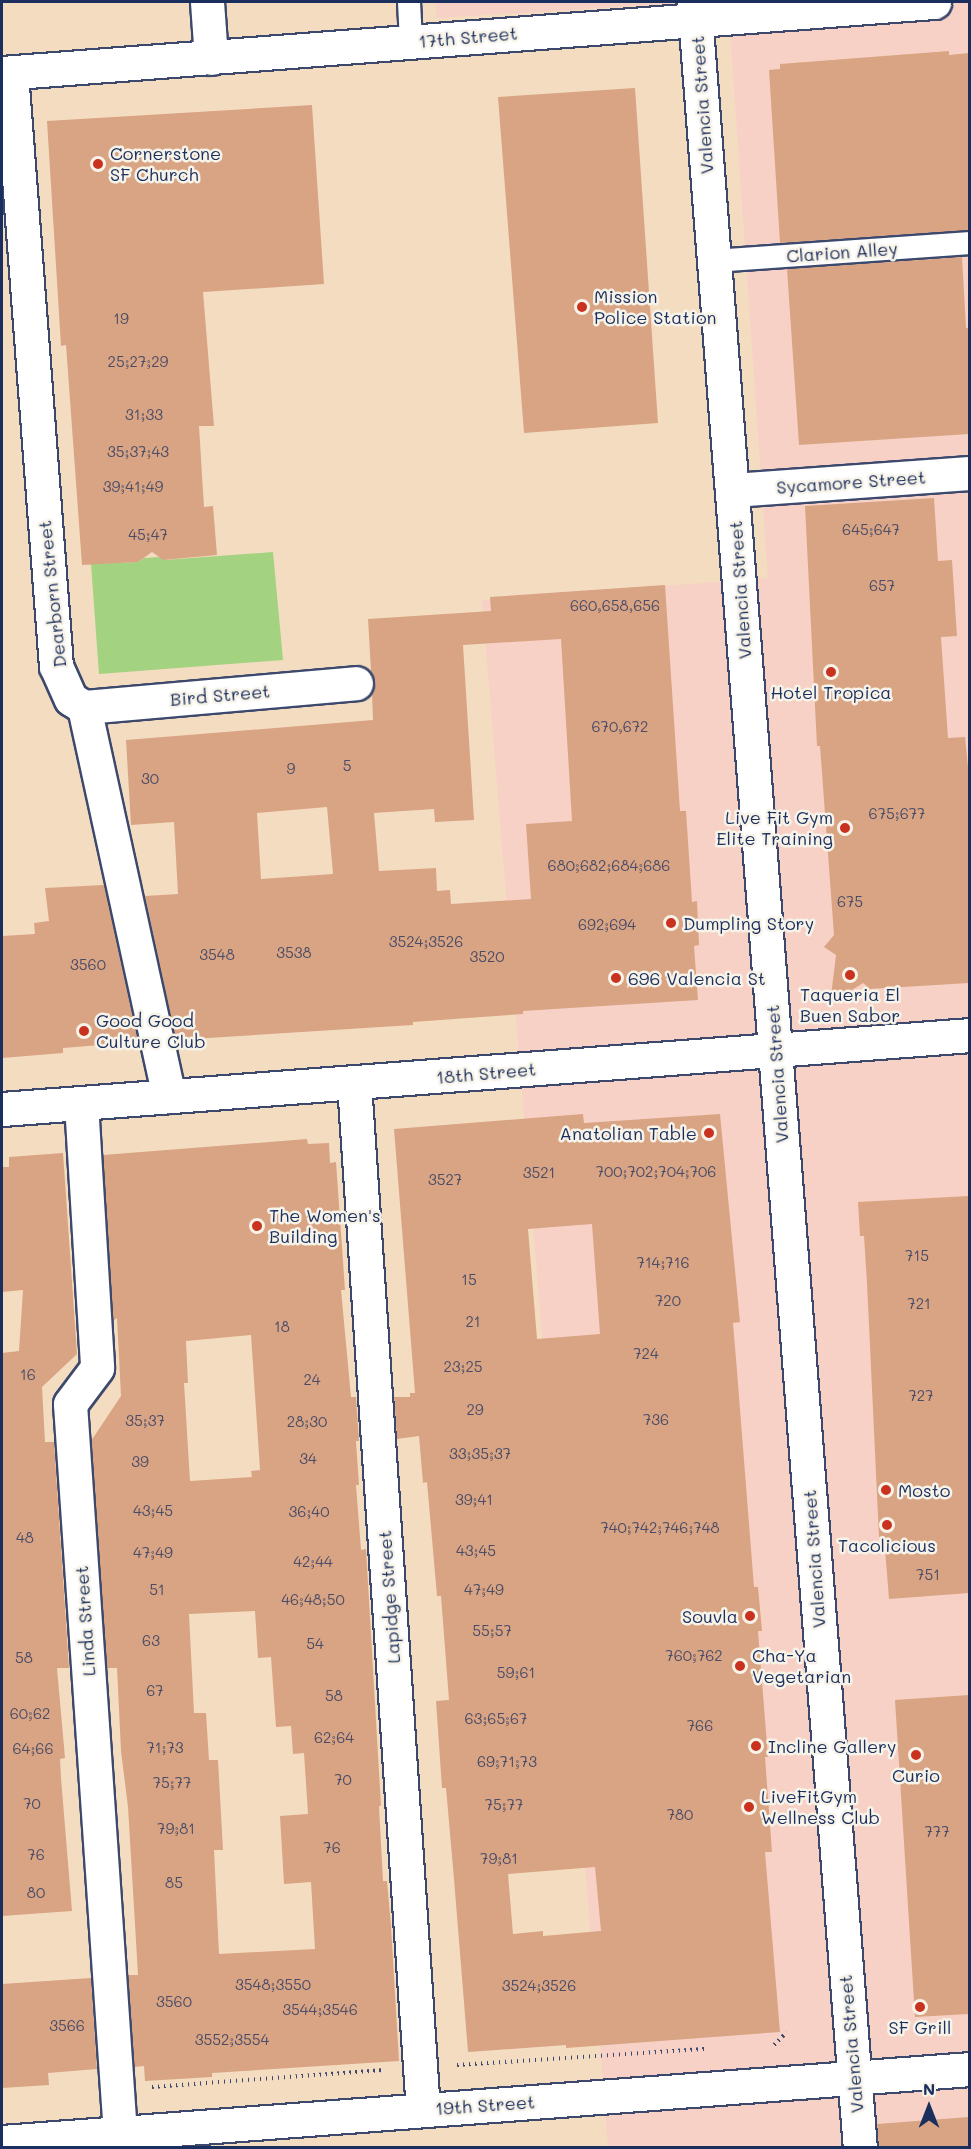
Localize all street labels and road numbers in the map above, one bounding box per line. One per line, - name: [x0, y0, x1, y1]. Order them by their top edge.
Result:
- street label: 17th Street: [418, 22, 518, 52]
- street label: Valencia Street: [686, 35, 718, 175]
- street label: Clarion Alley: [786, 237, 898, 267]
- street label: Sycamore Street: [776, 466, 926, 498]
- street label: Dearborn Street: [34, 519, 70, 669]
- street label: Valencia Street: [724, 520, 756, 660]
- street label: Bird Street: [169, 680, 271, 710]
- street label: Valencia Street: [761, 1004, 793, 1144]
- street label: 18th Street: [435, 1058, 537, 1088]
- street label: Valencia Street: [798, 1489, 830, 1629]
- street label: Lapidge Street: [374, 1530, 404, 1664]
- street label: Linda Street: [70, 1565, 100, 1677]
- street label: Valencia Street: [834, 1974, 868, 2114]
- street label: 19th Street: [434, 2091, 536, 2119]

